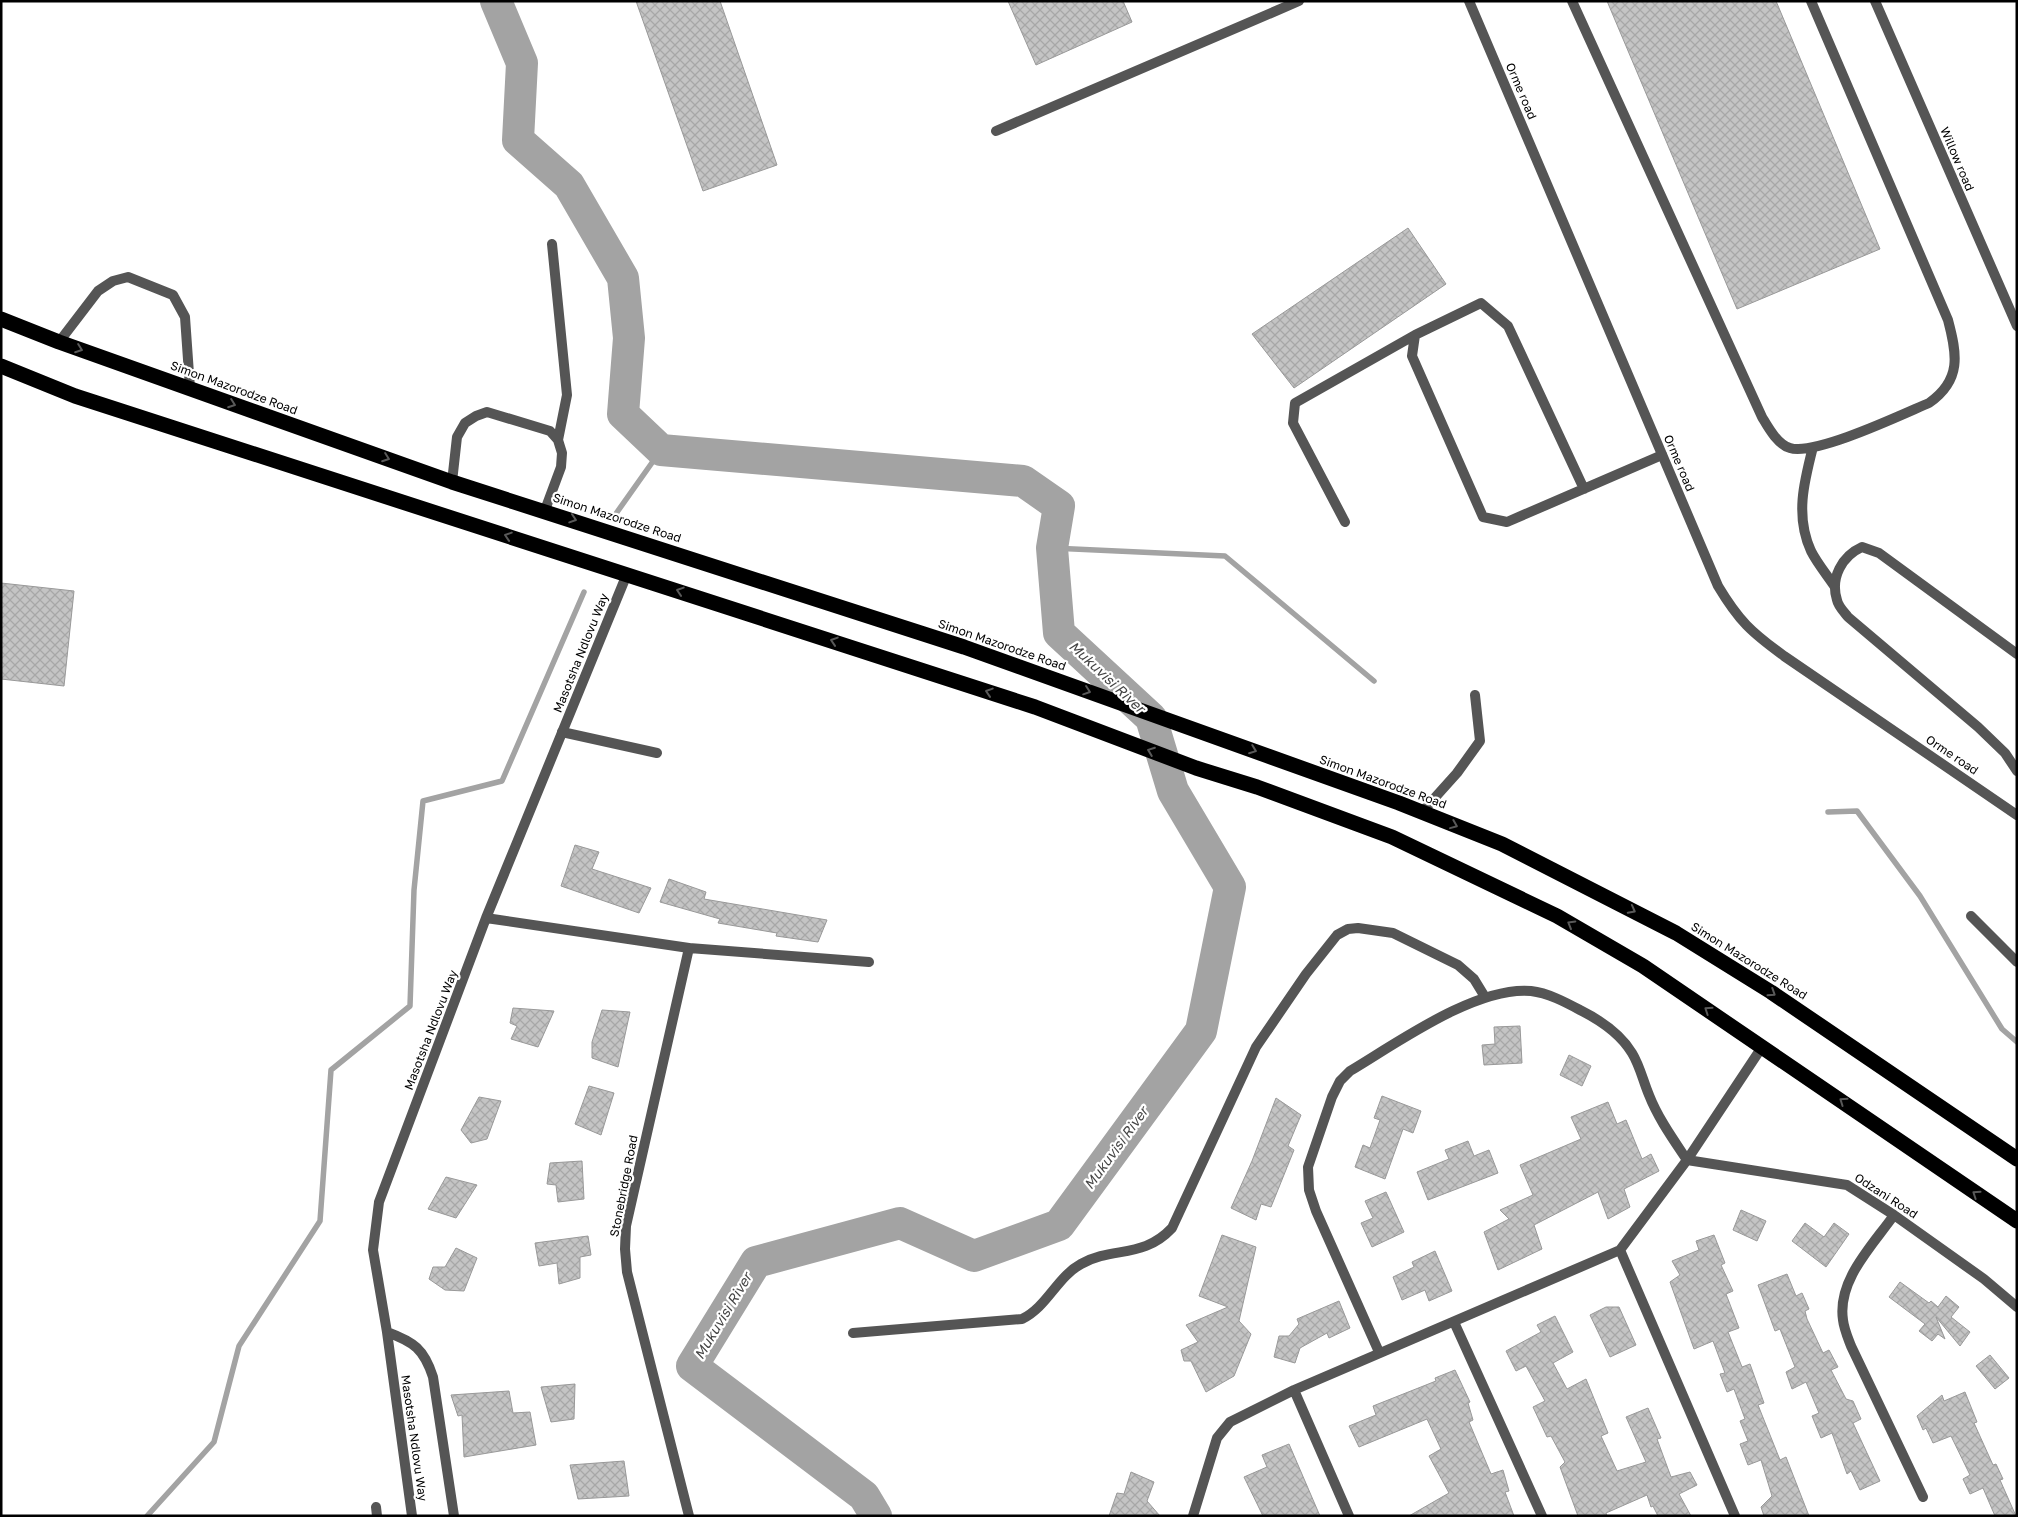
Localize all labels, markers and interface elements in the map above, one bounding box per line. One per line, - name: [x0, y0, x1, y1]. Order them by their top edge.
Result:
- street label: Orme road: [1503, 60, 1540, 121]
- street label: Willow road: [1937, 125, 1978, 193]
- one-way arrow: [75, 343, 83, 353]
- street label: Simon Mazorodze Road: [169, 358, 300, 418]
- one-way arrow: [228, 398, 236, 408]
- street label: Orme road: [1661, 432, 1698, 493]
- one-way arrow: [381, 452, 389, 462]
- street label: Simon Mazorodze Road: [551, 490, 683, 545]
- one-way arrow: [569, 513, 577, 523]
- one-way arrow: [505, 531, 513, 541]
- one-way arrow: [676, 587, 684, 597]
- street label: Masotsha Ndlovu Way: [550, 591, 611, 715]
- street label: Simon Mazorodze Road: [936, 616, 1068, 673]
- one-way arrow: [831, 637, 839, 647]
- water label: Mukuvisi River: [1066, 637, 1151, 718]
- one-way arrow: [1082, 685, 1091, 695]
- one-way arrow: [985, 687, 993, 697]
- street label: Orme road: [1923, 732, 1981, 778]
- one-way arrow: [1248, 744, 1256, 754]
- one-way arrow: [1147, 747, 1155, 757]
- street label: Simon Mazorodze Road: [1318, 752, 1449, 812]
- one-way arrow: [1449, 818, 1458, 829]
- one-way arrow: [1627, 904, 1636, 914]
- street label: Simon Mazorodze Road: [1688, 919, 1810, 1002]
- one-way arrow: [1567, 921, 1576, 931]
- street label: Masotsha Ndlovu Way: [401, 967, 460, 1092]
- one-way arrow: [1766, 987, 1776, 996]
- one-way arrow: [1705, 1007, 1714, 1017]
- one-way arrow: [1839, 1098, 1849, 1107]
- water label: Mukuvisi River: [1080, 1101, 1153, 1192]
- street label: Stonebridge Road: [606, 1134, 641, 1238]
- street label: Odzani Road: [1852, 1170, 1921, 1222]
- one-way arrow: [1972, 1191, 1981, 1201]
- water label: Mukuvisi River: [690, 1267, 756, 1362]
- street label: Masotsha Ndlovu Way: [398, 1374, 431, 1502]

